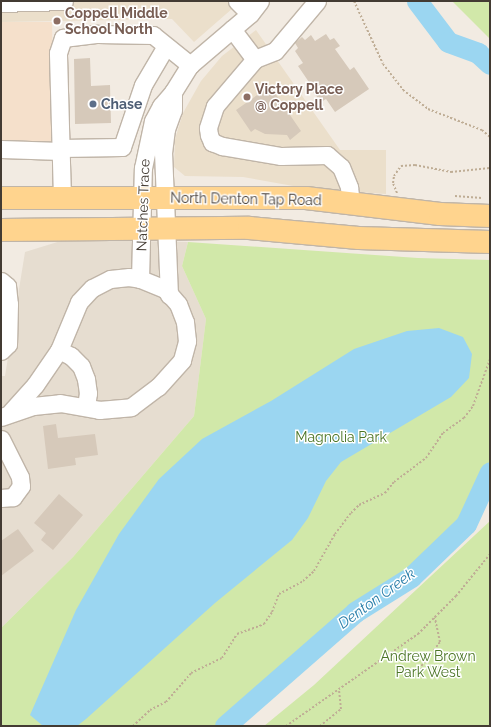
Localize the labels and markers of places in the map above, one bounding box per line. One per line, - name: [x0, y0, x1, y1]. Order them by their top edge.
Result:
- place label: Coppell Middle School North: [65, 5, 168, 38]
- marker: Coppell Middle School North: [52, 16, 62, 26]
- place label: Victory Place @ Coppell: [255, 81, 344, 114]
- marker: Victory Place @ Coppell: [242, 92, 252, 102]
- place label: Chase: [101, 96, 142, 112]
- marker: Chase: [88, 99, 98, 109]

